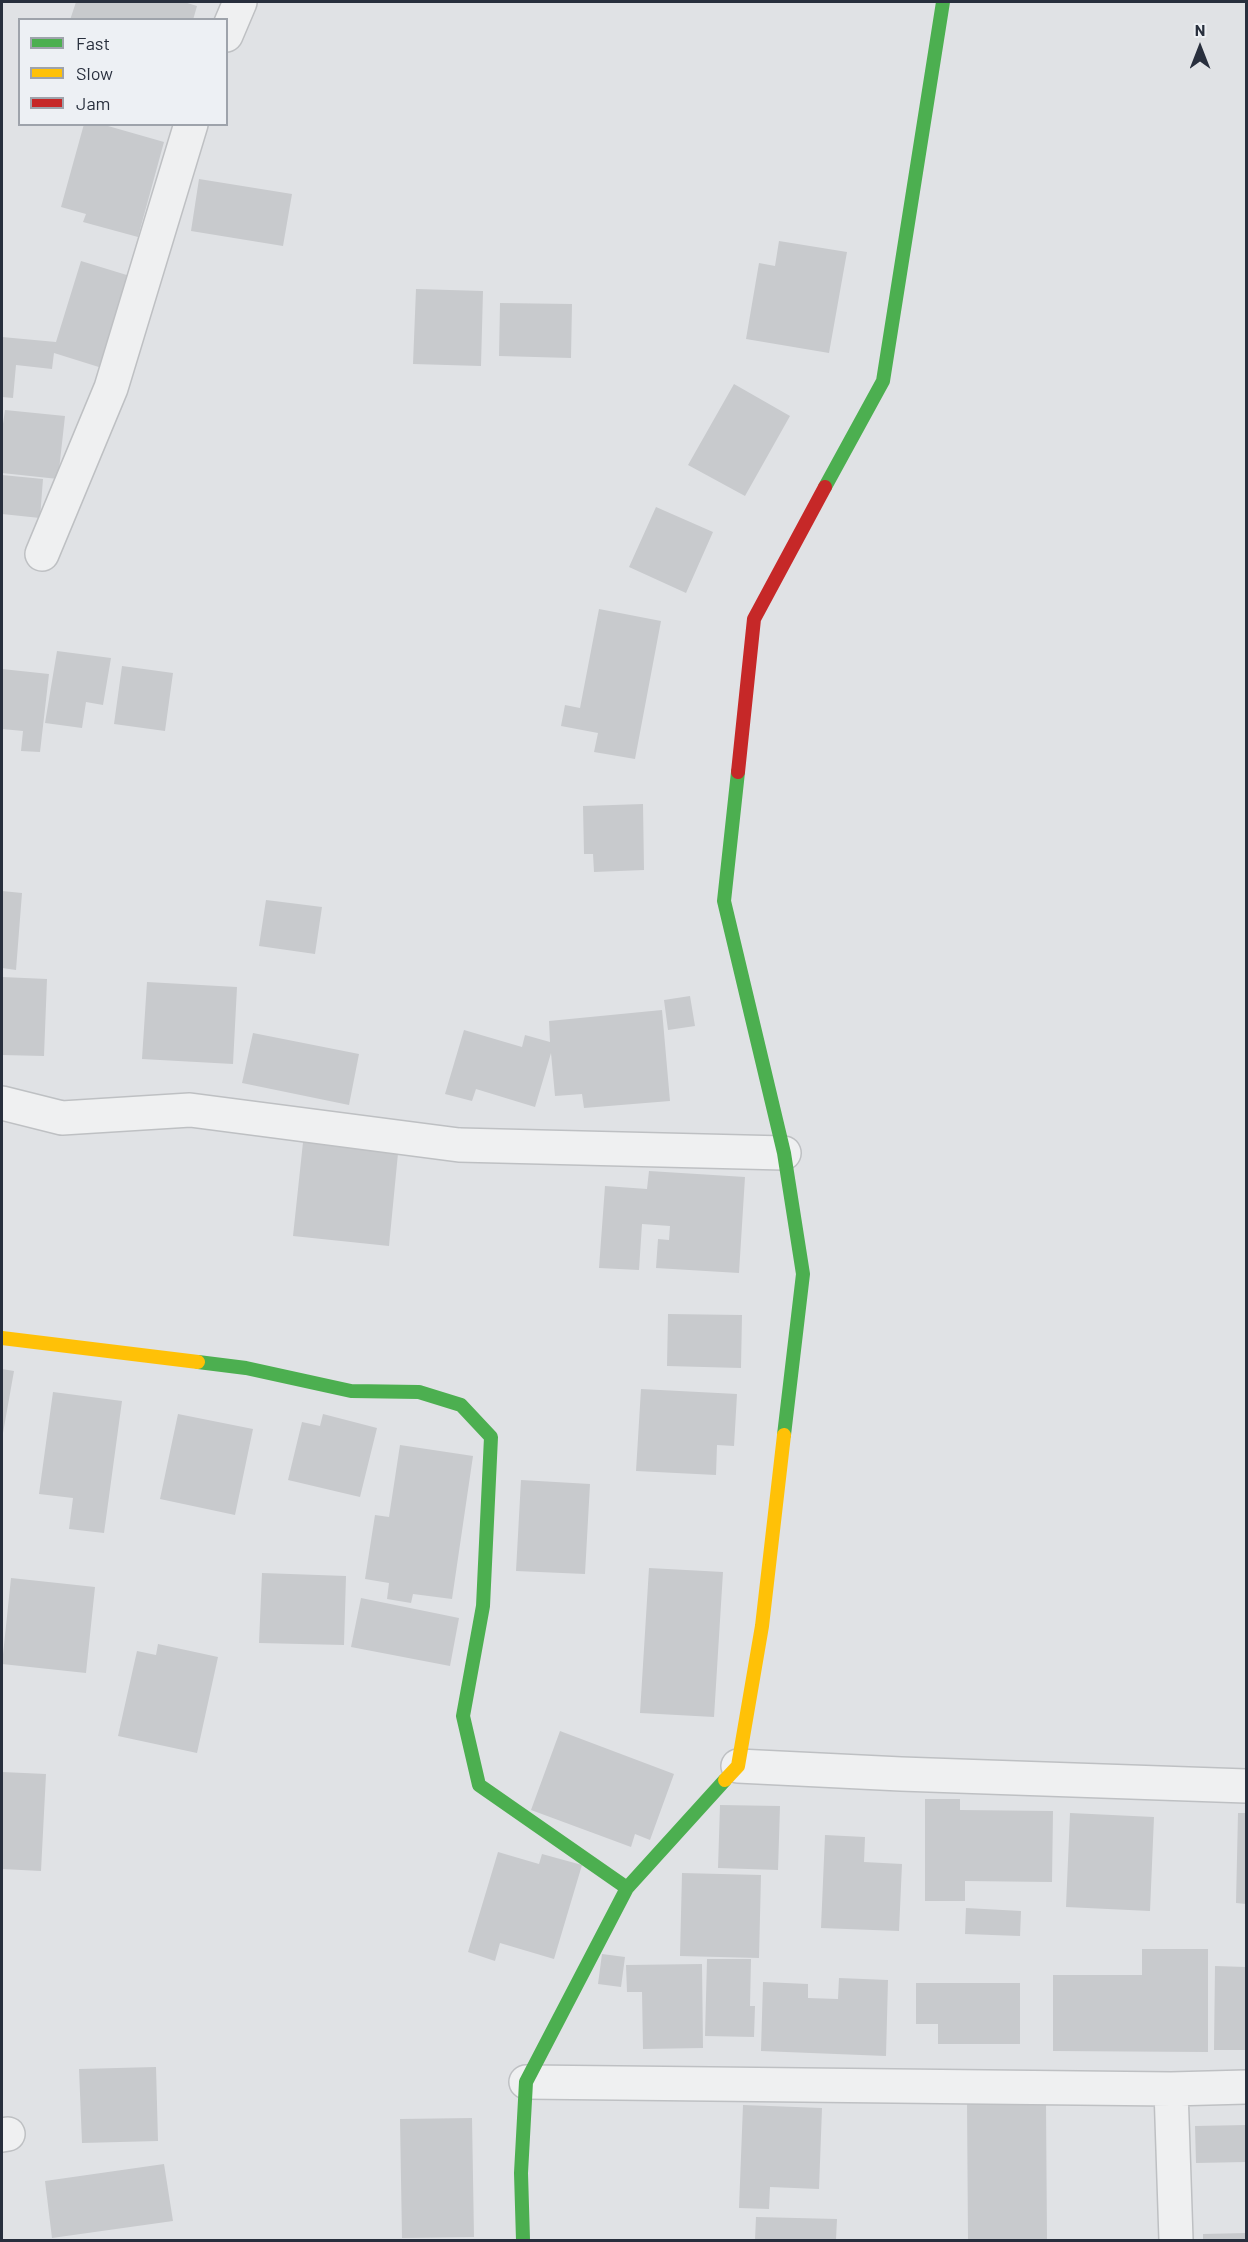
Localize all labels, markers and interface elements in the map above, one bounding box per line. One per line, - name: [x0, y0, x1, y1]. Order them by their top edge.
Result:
- legend: [18, 18, 228, 126]
- north arrow: [1170, 18, 1230, 78]
- text: N: [1195, 20, 1205, 39]
- text: Fast: [76, 32, 110, 54]
- text: Slow: [76, 62, 113, 84]
- text: Jam: [76, 92, 110, 114]

